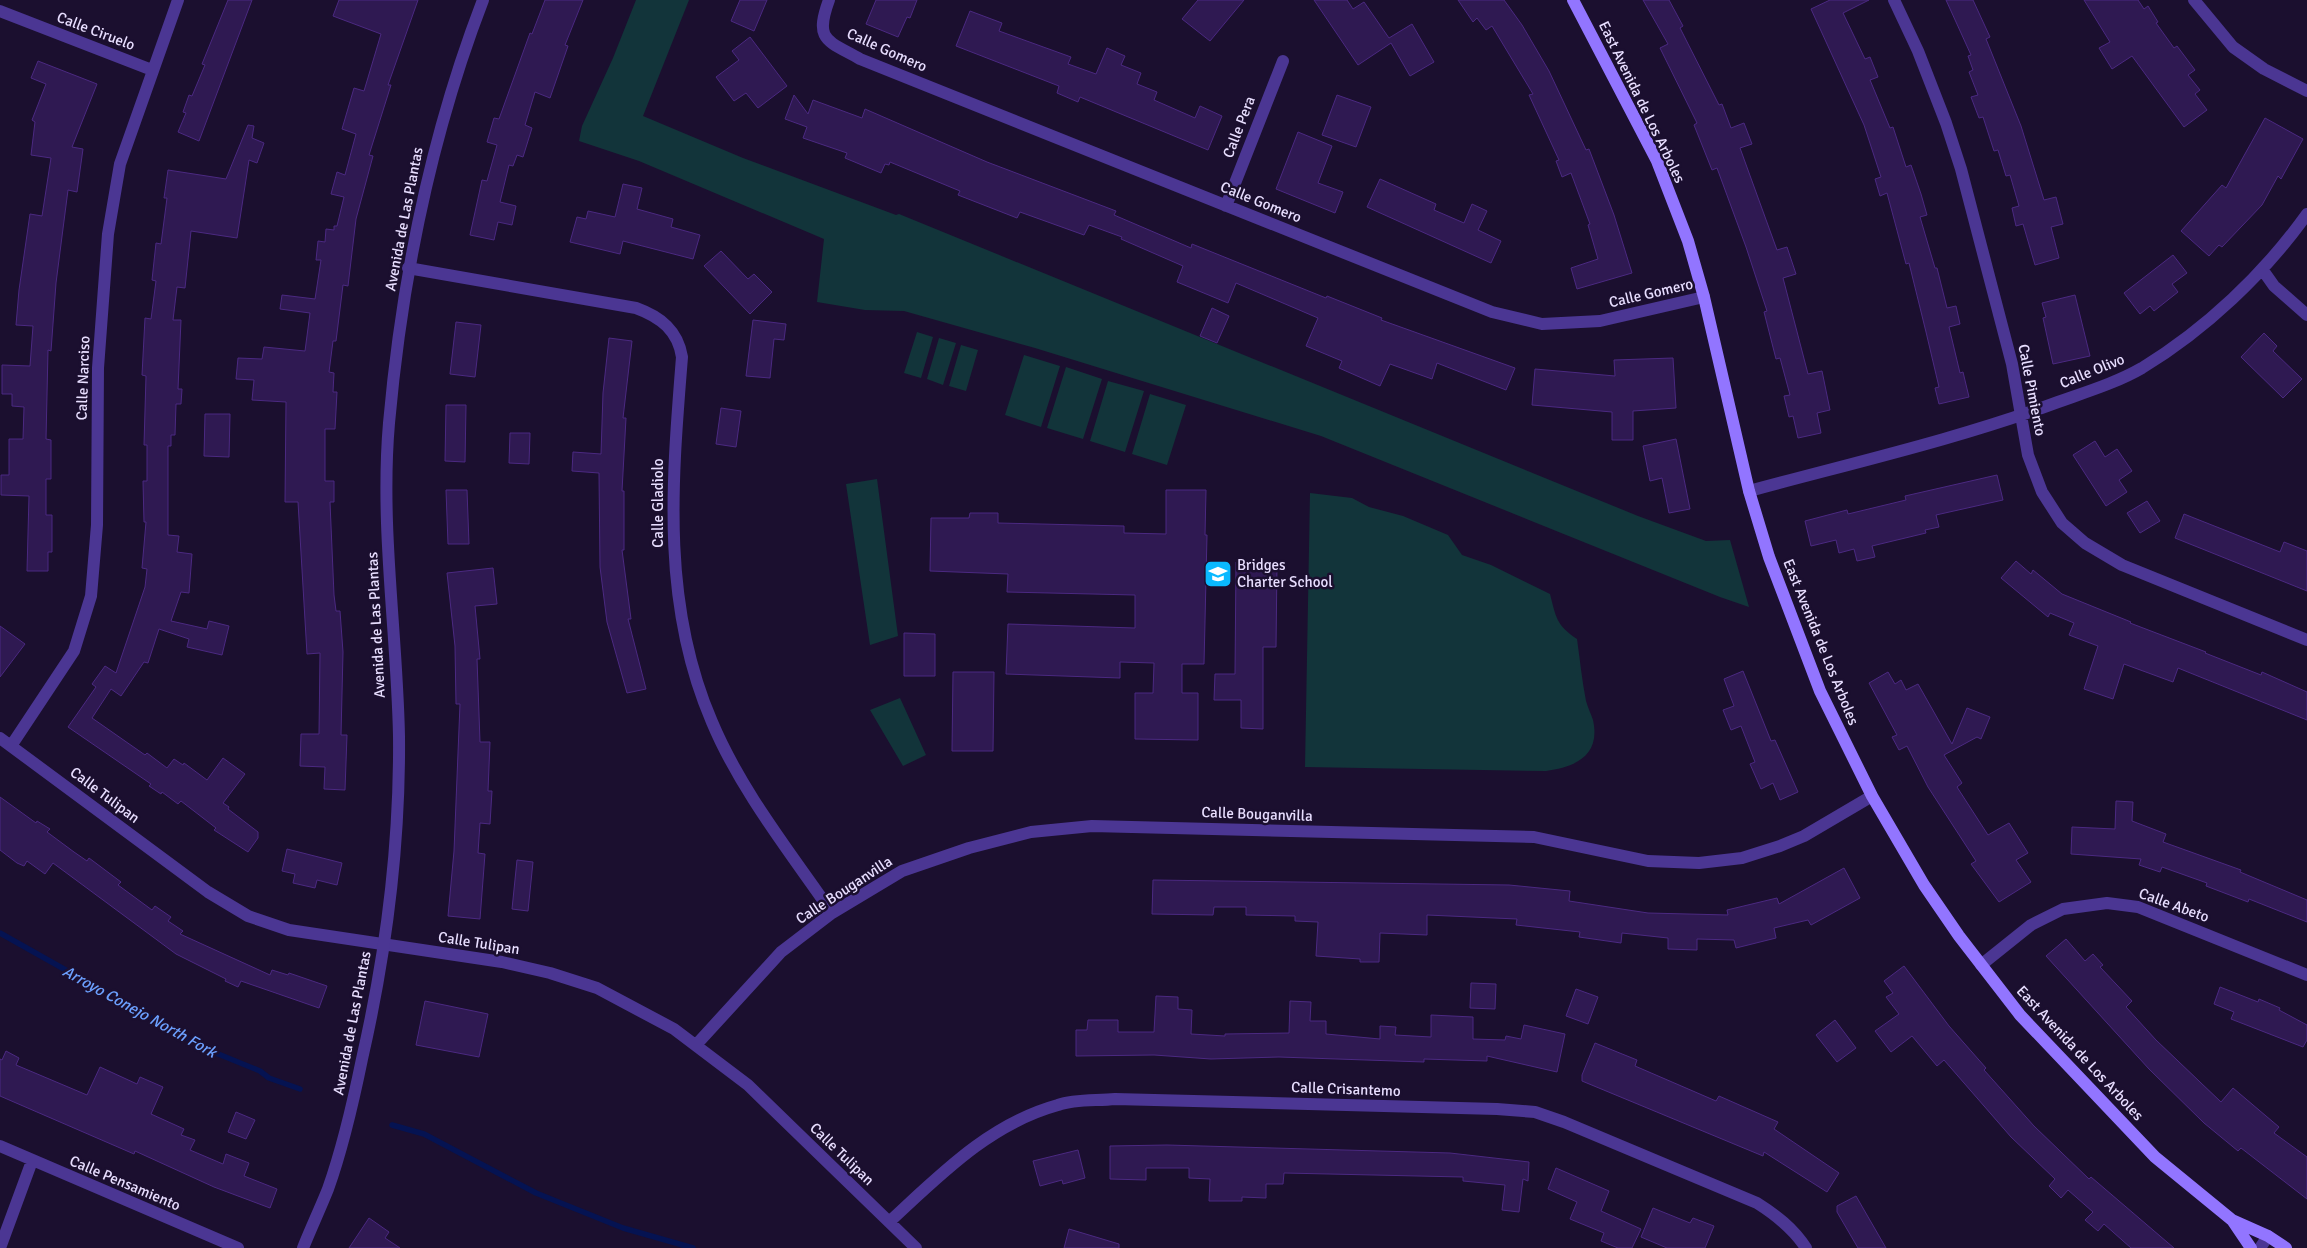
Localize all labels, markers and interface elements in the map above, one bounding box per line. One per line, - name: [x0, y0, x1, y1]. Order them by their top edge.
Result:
- street label: Calle Ciruelo: [54, 8, 138, 54]
- street label: East Avenida de Los Arboles: [1595, 18, 1689, 186]
- street label: Calle Gomero: [844, 24, 930, 76]
- street label: Calle Pera: [1219, 94, 1259, 160]
- street label: Avenida de Las Plantas: [381, 145, 427, 292]
- street label: Calle Gomero: [1218, 178, 1304, 226]
- street label: Calle Gomero: [1607, 275, 1695, 311]
- street label: Calle Narciso: [73, 335, 93, 421]
- street label: Calle Pimiento: [2014, 343, 2050, 438]
- street label: Calle Olivo: [2057, 350, 2127, 392]
- street label: Calle Gladiolo: [649, 458, 667, 548]
- street label: Avenida de Las Plantas: [363, 551, 389, 698]
- place label: Bridges Charter School: [1237, 556, 1333, 591]
- street label: East Avenida de Los Arboles: [1779, 556, 1863, 728]
- school or university icon: Bridges Charter School: [1203, 559, 1233, 589]
- street label: Calle Tulipan: [67, 763, 143, 827]
- street label: Calle Bouganvilla: [1201, 803, 1313, 825]
- street label: Calle Bouganvilla: [792, 852, 896, 928]
- street label: Calle Abeto: [2136, 884, 2212, 926]
- street label: Calle Tulipan: [437, 928, 521, 958]
- street label: Avenida de Las Plantas: [329, 949, 375, 1096]
- water label: Arroyo Conejo North Fork: [59, 961, 222, 1063]
- street label: East Avenida de Los Arboles: [2013, 982, 2148, 1124]
- street label: Calle Crisantemo: [1291, 1078, 1401, 1100]
- street label: Calle Tulipan: [806, 1119, 878, 1189]
- street label: Calle Pensamiento: [67, 1152, 183, 1214]

